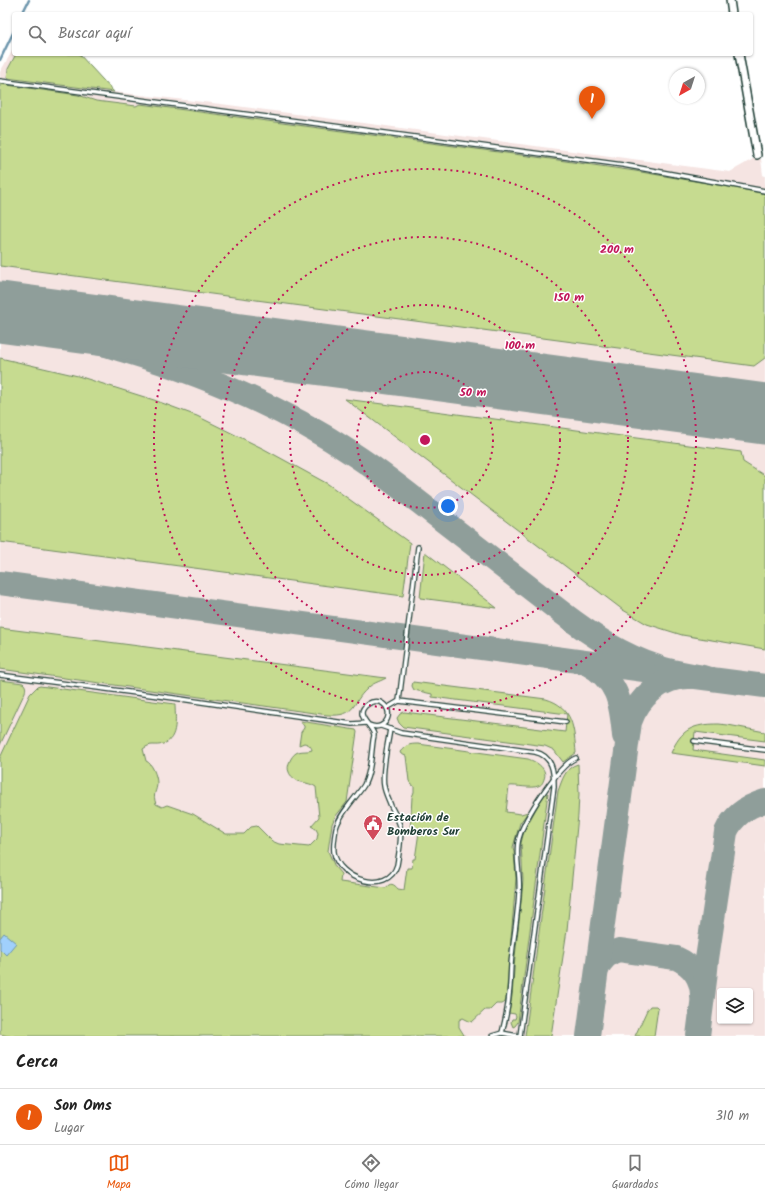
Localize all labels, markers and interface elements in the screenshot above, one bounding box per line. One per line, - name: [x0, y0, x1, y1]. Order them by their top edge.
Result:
- search box: [12, 12, 753, 56]
- text: Buscar aquí: [58, 22, 131, 46]
- icon: search: [26, 23, 48, 45]
- north arrow: [669, 68, 705, 104]
- pin: 1: [579, 86, 605, 119]
- text: 200 m: [600, 240, 634, 259]
- text: 150 m: [554, 288, 584, 307]
- text: 100 m: [505, 336, 535, 355]
- text: 50 m: [459, 383, 487, 402]
- centre of rings: [418, 433, 432, 447]
- your location: [438, 496, 458, 516]
- place label: Estación de Bomberos Sur: [387, 808, 460, 841]
- public building icon: Estación de Bomberos Sur: [362, 813, 384, 841]
- map controls: [717, 988, 753, 1024]
- button: layers: [717, 988, 753, 1024]
- text: Cerca: [16, 1049, 58, 1076]
- text: Son Oms: [54, 1094, 112, 1118]
- text: 1: [27, 1106, 31, 1127]
- text: 310 m: [715, 1106, 749, 1127]
- text: Lugar: [54, 1118, 84, 1139]
- tab: Mapa: [107, 1152, 131, 1194]
- tab: Cómo llegar: [344, 1152, 398, 1194]
- tab: Guardados: [612, 1152, 658, 1194]

